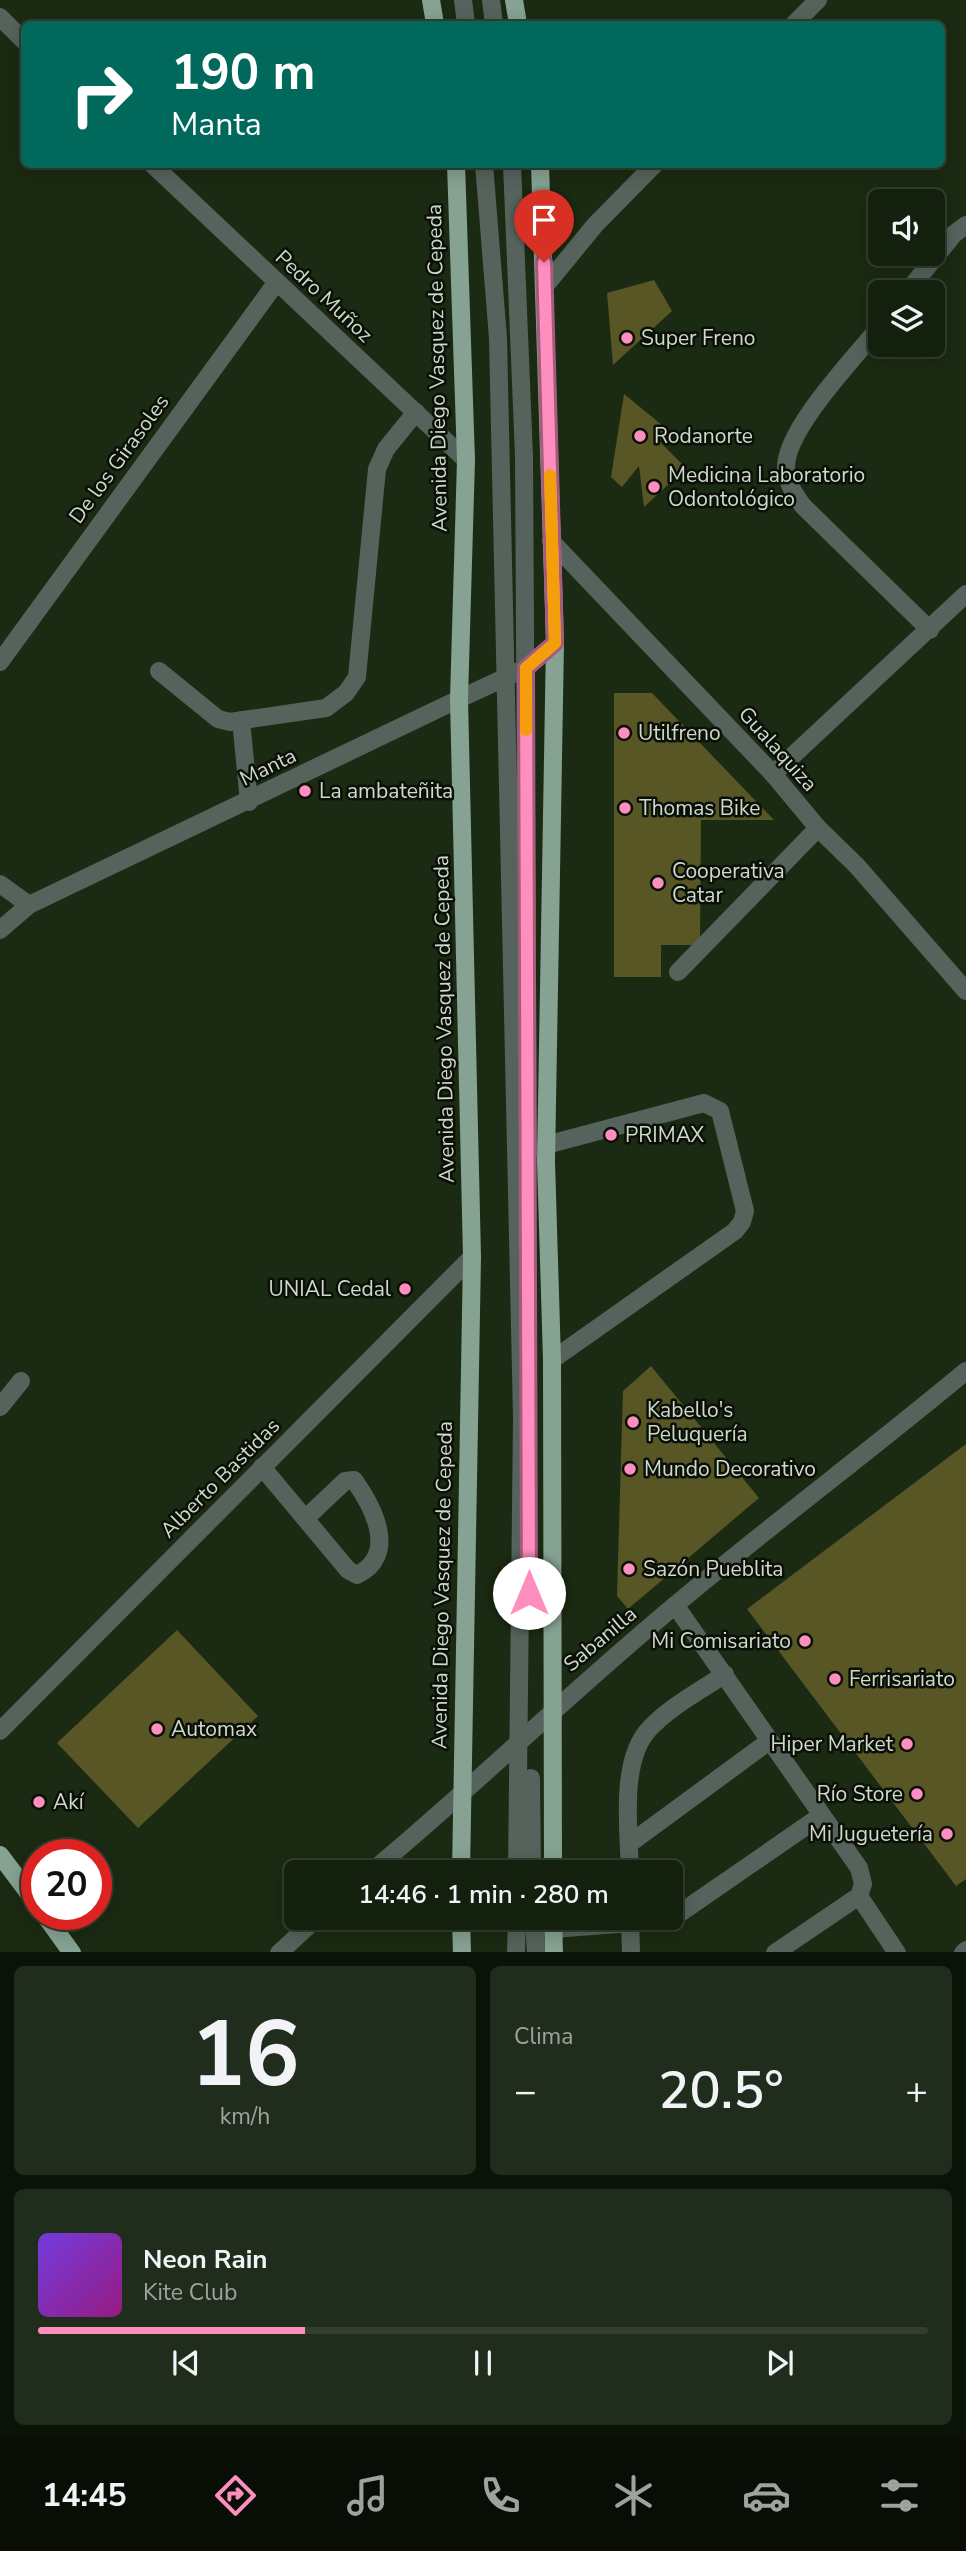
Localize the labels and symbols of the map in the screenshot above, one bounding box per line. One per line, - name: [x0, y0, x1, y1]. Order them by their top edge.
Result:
- pin: [514, 190, 574, 262]
- street label: Avenida Diego Vasquez de Cepeda: [420, 204, 454, 532]
- street label: Pedro Muñoz: [269, 244, 379, 349]
- place label: Super Freno: [641, 324, 755, 352]
- marker: Super Freno: [619, 330, 635, 346]
- street label: De los Girasoles: [63, 389, 175, 529]
- place label: Rodanorte: [654, 422, 753, 450]
- marker: Rodanorte: [632, 428, 648, 444]
- place label: Medicina Laboratorio Odontológico: [668, 461, 865, 513]
- marker: Medicina Laboratorio Odontológico: [646, 479, 662, 495]
- street label: Gualaquiza: [732, 701, 824, 797]
- place label: Utilfreno: [638, 719, 721, 747]
- marker: Utilfreno: [616, 725, 632, 741]
- street label: Manta: [235, 741, 301, 793]
- place label: La ambateñita: [319, 777, 453, 805]
- marker: La ambateñita: [297, 783, 313, 799]
- place label: Thomas Bike: [639, 794, 760, 822]
- marker: Thomas Bike: [617, 800, 633, 816]
- street label: Avenida Diego Vasquez de Cepeda: [427, 855, 461, 1183]
- place label: Cooperativa Catar: [672, 857, 785, 909]
- marker: Cooperativa Catar: [650, 875, 666, 891]
- place label: PRIMAX: [625, 1121, 705, 1149]
- marker: PRIMAX: [603, 1127, 619, 1143]
- place label: UNIAL Cedal: [269, 1275, 392, 1303]
- marker: UNIAL Cedal: [397, 1281, 413, 1297]
- place label: Kabello's Peluquería: [647, 1396, 748, 1448]
- street label: Alberto Bastidas: [154, 1412, 286, 1544]
- marker: Kabello's Peluquería: [625, 1414, 641, 1430]
- street label: Avenida Diego Vasquez de Cepeda: [425, 1421, 459, 1749]
- place label: Mundo Decorativo: [644, 1455, 816, 1483]
- marker: Mundo Decorativo: [622, 1461, 638, 1477]
- place label: Sazón Pueblita: [643, 1555, 783, 1583]
- position arrow: [492, 1556, 566, 1630]
- marker: Sazón Pueblita: [621, 1561, 637, 1577]
- street label: Sabanilla: [557, 1600, 643, 1678]
- place label: Mi Comisariato: [651, 1627, 791, 1655]
- marker: Mi Comisariato: [797, 1633, 813, 1649]
- place label: Ferrisariato: [849, 1665, 955, 1693]
- marker: Ferrisariato: [827, 1671, 843, 1687]
- place label: Automax: [171, 1715, 257, 1743]
- marker: Automax: [149, 1721, 165, 1737]
- place label: Hiper Market: [770, 1730, 894, 1758]
- marker: Hiper Market: [899, 1736, 915, 1752]
- place label: Río Store: [817, 1780, 903, 1808]
- marker: Río Store: [909, 1786, 925, 1802]
- place label: Akí: [53, 1788, 85, 1816]
- marker: Akí: [31, 1794, 47, 1810]
- place label: Mi Juguetería: [809, 1820, 933, 1848]
- marker: Mi Juguetería: [939, 1826, 955, 1842]
- speed limit sign: 20: [21, 1839, 112, 1930]

